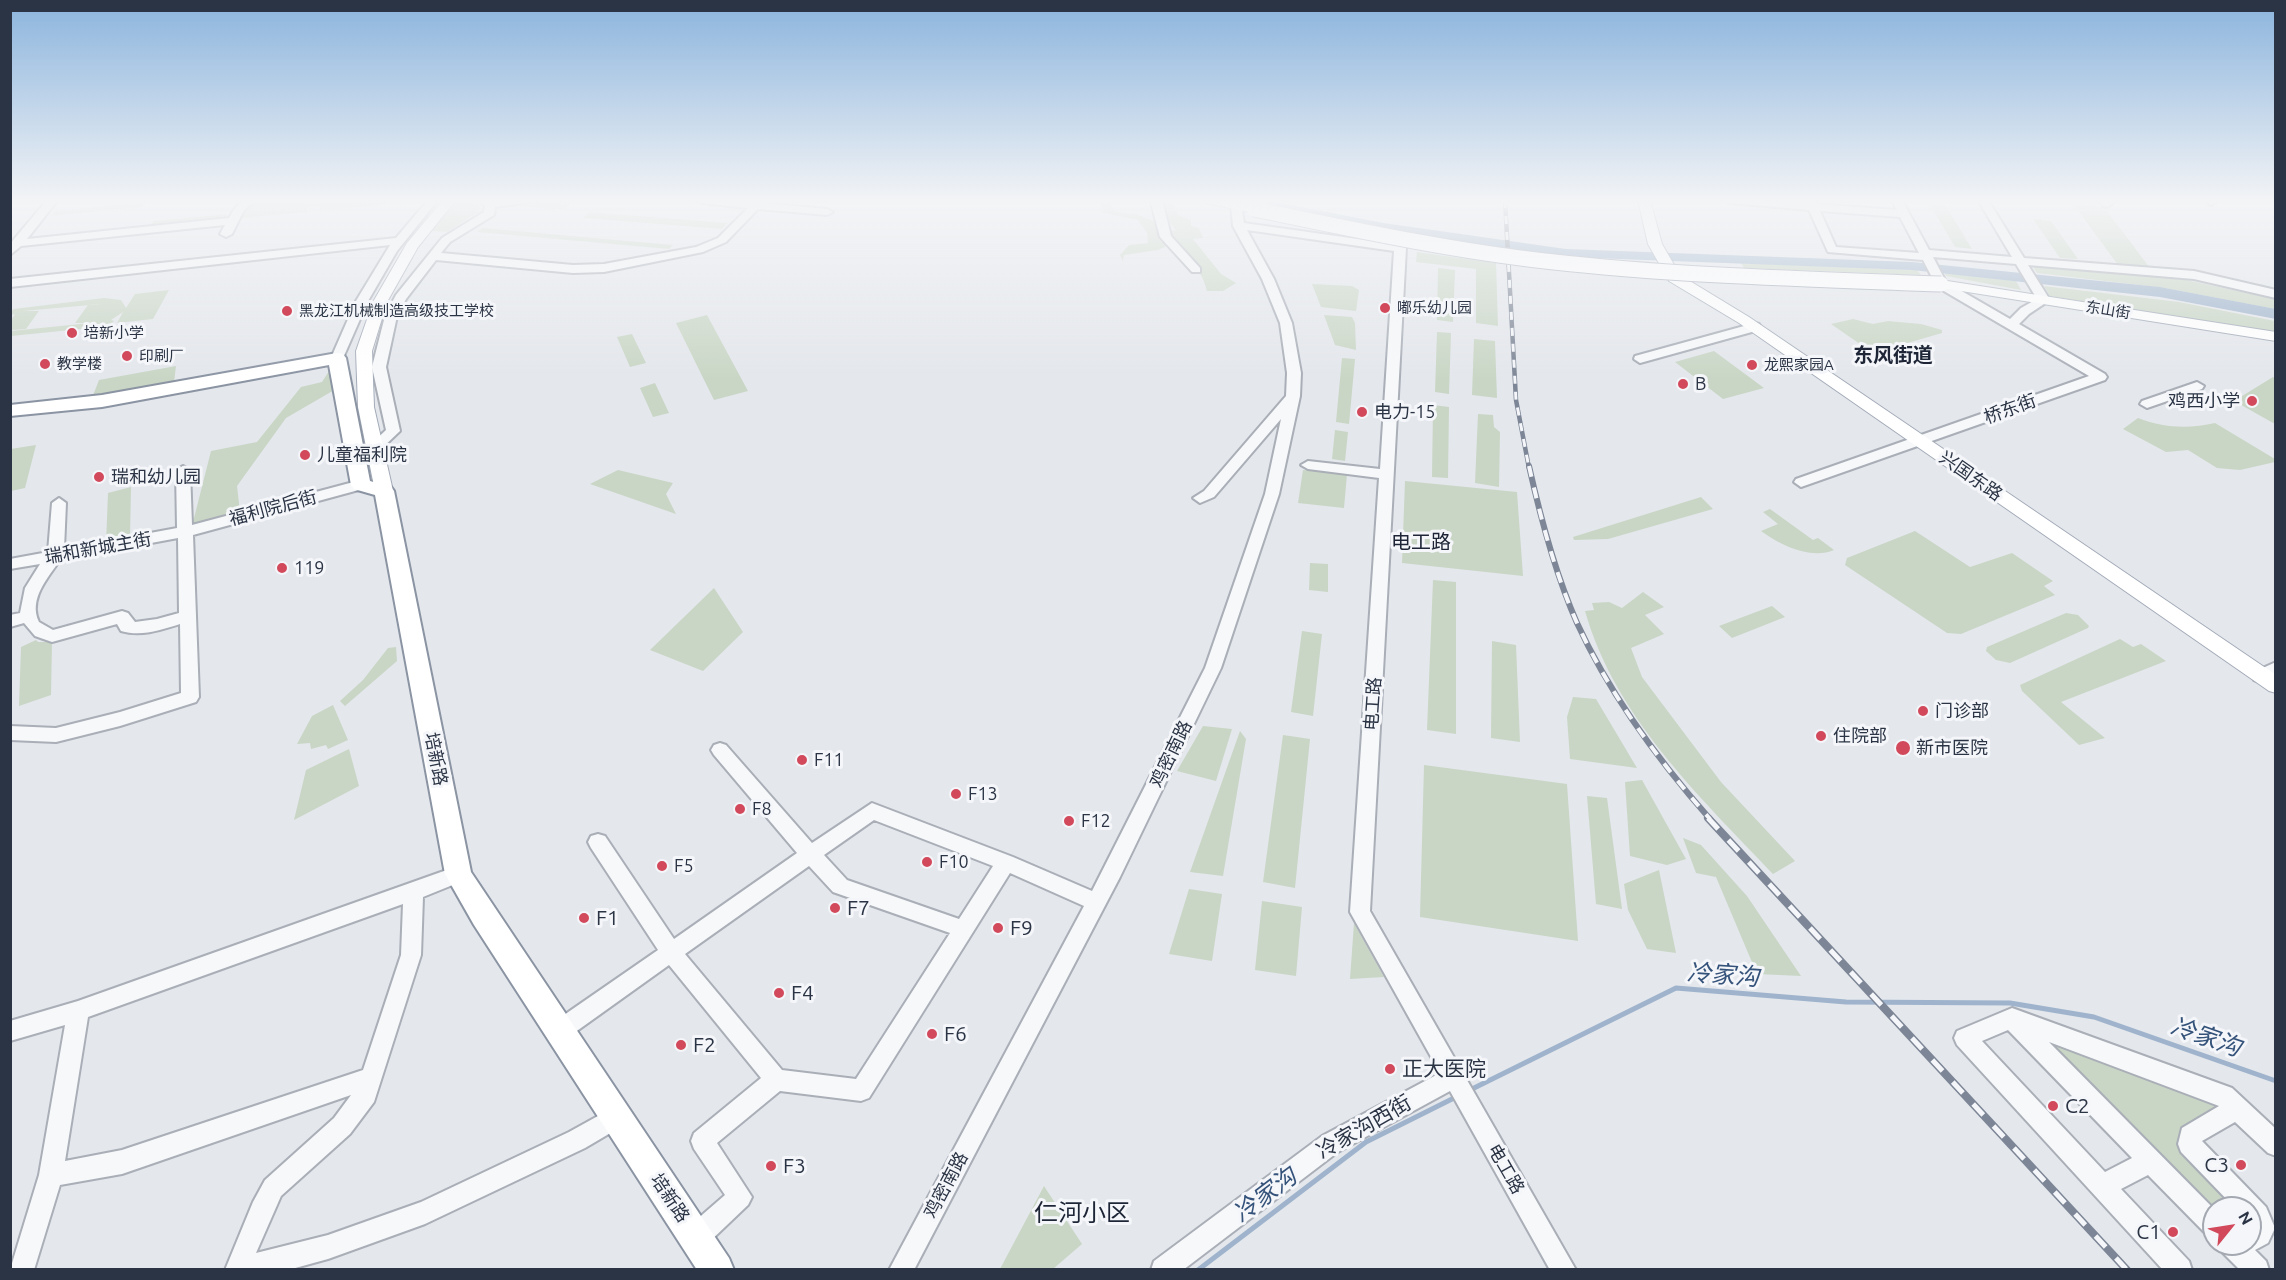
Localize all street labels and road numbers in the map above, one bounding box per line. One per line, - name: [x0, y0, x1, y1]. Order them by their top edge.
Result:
- street label: 东山街: [2084, 298, 2132, 322]
- street label: 桥东街: [1981, 390, 2039, 428]
- street label: 兴国东路: [1935, 447, 2007, 505]
- street label: 福利院后街: [227, 486, 319, 530]
- street label: 瑞和新城主街: [43, 528, 153, 568]
- street label: 电工路: [1360, 676, 1386, 732]
- street label: 鸡密南路: [1146, 717, 1196, 791]
- street label: 培新路: [420, 730, 452, 788]
- street label: 冷家沟西街: [1312, 1090, 1416, 1164]
- street label: 电工路: [1483, 1140, 1529, 1198]
- street label: 鸡密南路: [920, 1148, 972, 1222]
- street label: 培新路: [646, 1170, 694, 1226]

